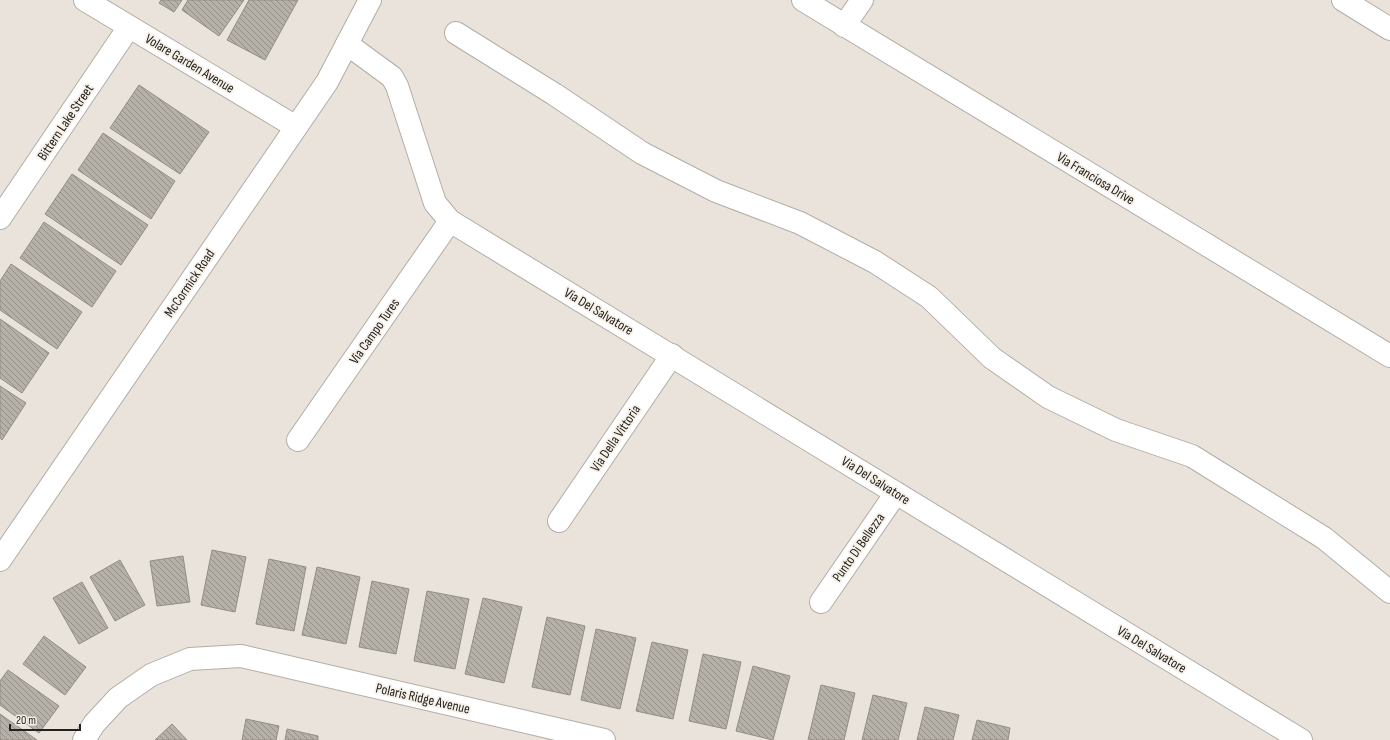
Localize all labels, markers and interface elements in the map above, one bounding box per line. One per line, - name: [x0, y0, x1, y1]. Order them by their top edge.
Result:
- street label: Volare Garden Avenue: [142, 30, 238, 97]
- street label: Bittern Lake Street: [34, 81, 97, 164]
- street label: Via Franciosa Drive: [1054, 148, 1138, 208]
- street label: McCormick Road: [160, 246, 218, 321]
- street label: Via Del Salvatore: [561, 284, 636, 339]
- street label: Via Campo Tures: [346, 295, 403, 367]
- street label: Via Della Vittoria: [587, 402, 644, 475]
- street label: Via Del Salvatore: [838, 453, 913, 508]
- street label: Punto Di Bellezza: [829, 510, 888, 585]
- street label: Via Del Salvatore: [1114, 622, 1189, 677]
- street label: Polaris Ridge Avenue: [374, 679, 472, 718]
- scale bar: [10, 706, 80, 732]
- text: 20 m: [16, 713, 36, 728]

